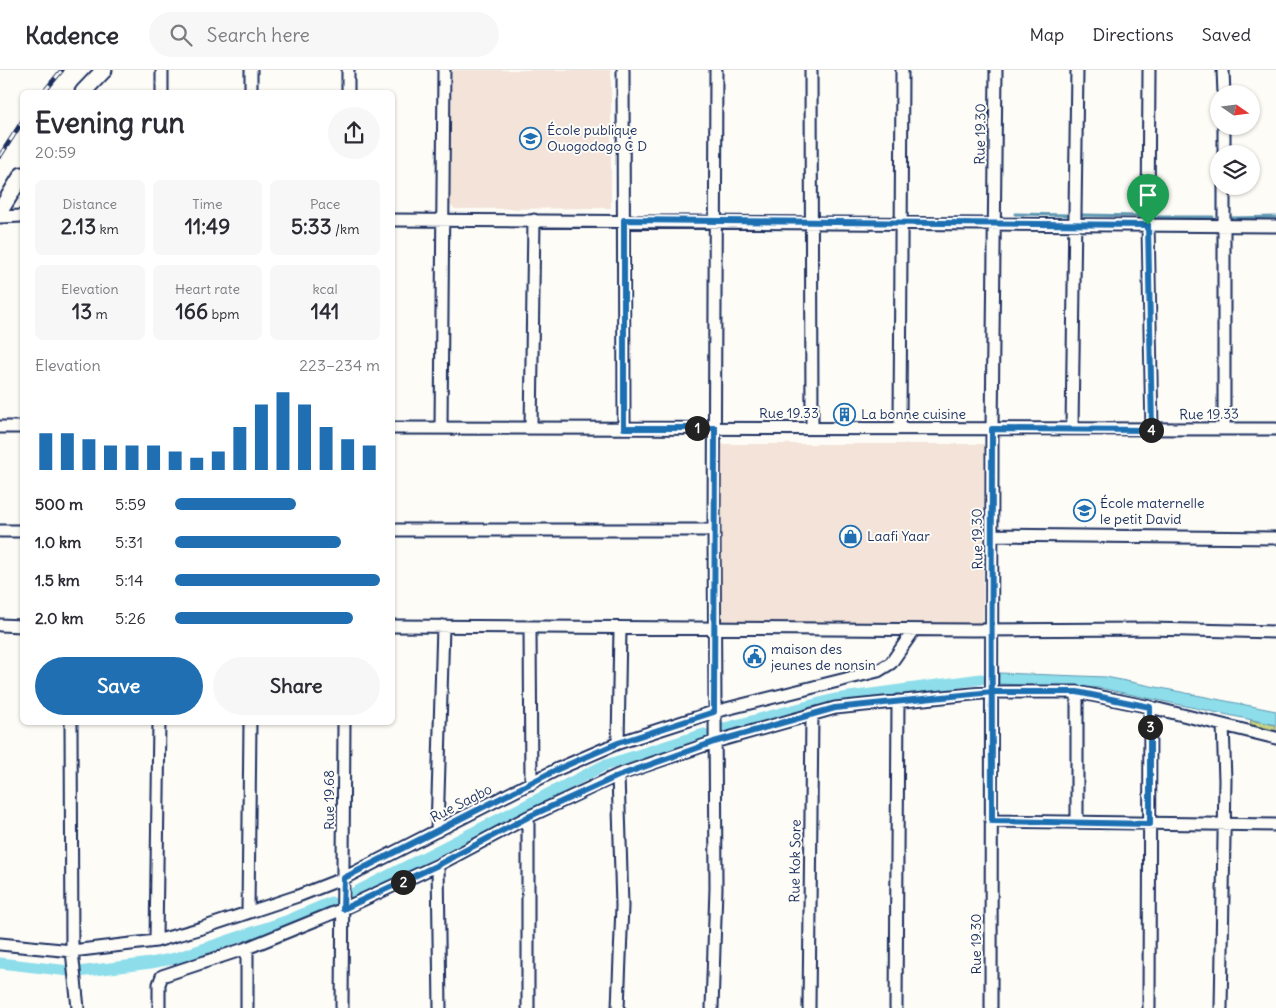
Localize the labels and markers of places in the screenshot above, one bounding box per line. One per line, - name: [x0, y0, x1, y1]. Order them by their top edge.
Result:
- place label: École publique Ouogodogo C D: [547, 121, 647, 155]
- school or university icon: École publique Ouogodogo C D: [519, 126, 543, 150]
- pin: [1127, 174, 1169, 225]
- building icon: La bonne cuisine: [833, 402, 857, 426]
- place label: La bonne cuisine: [861, 405, 966, 423]
- pin: 1: [684, 416, 710, 440]
- pin: 4: [1138, 418, 1164, 442]
- place label: École maternelle le petit David: [1100, 494, 1204, 528]
- school or university icon: École maternelle le petit David: [1072, 499, 1096, 523]
- shop icon: Laafi Yaar: [839, 524, 863, 548]
- place label: Laafi Yaar: [867, 527, 930, 545]
- place label: maison des jeunes de nonsin: [770, 640, 876, 674]
- public building icon: maison des jeunes de nonsin: [743, 645, 767, 669]
- pin: 3: [1138, 714, 1162, 740]
- pin: 2: [390, 870, 416, 894]

